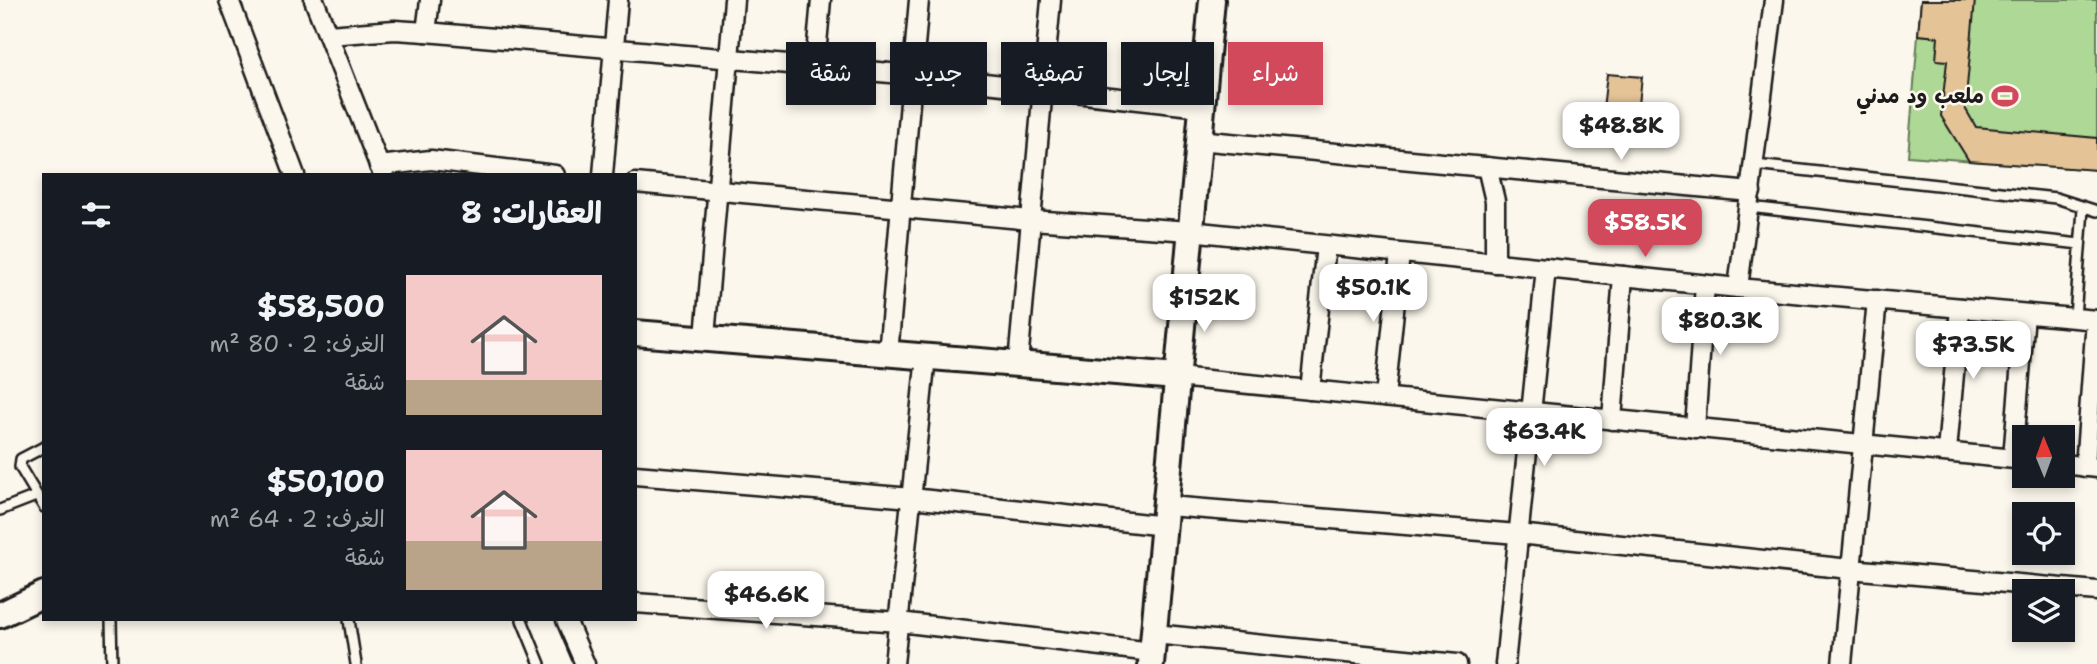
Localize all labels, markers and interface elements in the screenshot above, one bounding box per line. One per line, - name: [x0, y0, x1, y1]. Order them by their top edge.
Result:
- chip: شقة: [786, 42, 876, 105]
- chip: جديد: [890, 42, 987, 105]
- chip: تصفية: [1001, 42, 1107, 105]
- chip: إيجار: [1121, 42, 1214, 105]
- chip: شراء: [1228, 42, 1323, 105]
- sports icon: ملعب ود مدني: [1990, 81, 2020, 111]
- place label: ملعب ود مدني: [1856, 82, 1984, 115]
- pin: $48.8K: [1564, 102, 1678, 162]
- text: $48.8K: [1579, 110, 1664, 140]
- text: العقارات: 8: [461, 192, 602, 233]
- icon: filters: [77, 196, 115, 234]
- pin: $58.5K: [1588, 200, 1702, 259]
- text: $58.5K: [1604, 207, 1686, 237]
- pin: $50.1K: [1316, 264, 1430, 324]
- text: $50.1K: [1335, 272, 1411, 302]
- pin: $152K: [1155, 274, 1253, 334]
- text: $152K: [1169, 282, 1239, 312]
- text: $58,500: [257, 286, 385, 327]
- pin: $80.3K: [1663, 298, 1777, 357]
- icon: home: [462, 303, 546, 387]
- text: $80.3K: [1678, 305, 1762, 335]
- pin: $73.5K: [1916, 322, 2030, 381]
- text: الغرف: 2 · 80 m²: [209, 329, 385, 359]
- text: $73.5K: [1932, 329, 2014, 359]
- text: شقة: [345, 367, 385, 397]
- pin: $63.4K: [1487, 408, 1601, 468]
- text: $63.4K: [1502, 416, 1586, 446]
- north arrow: [2012, 425, 2076, 488]
- map controls: [2012, 425, 2075, 642]
- text: $50,100: [266, 461, 385, 502]
- icon: home: [462, 478, 546, 562]
- button: locate: [2012, 502, 2075, 565]
- text: الغرف: 2 · 64 m²: [210, 504, 385, 534]
- text: شقة: [345, 542, 385, 572]
- pin: $46.6K: [709, 572, 823, 631]
- text: $46.6K: [723, 579, 809, 609]
- button: layers: [2012, 579, 2075, 642]

